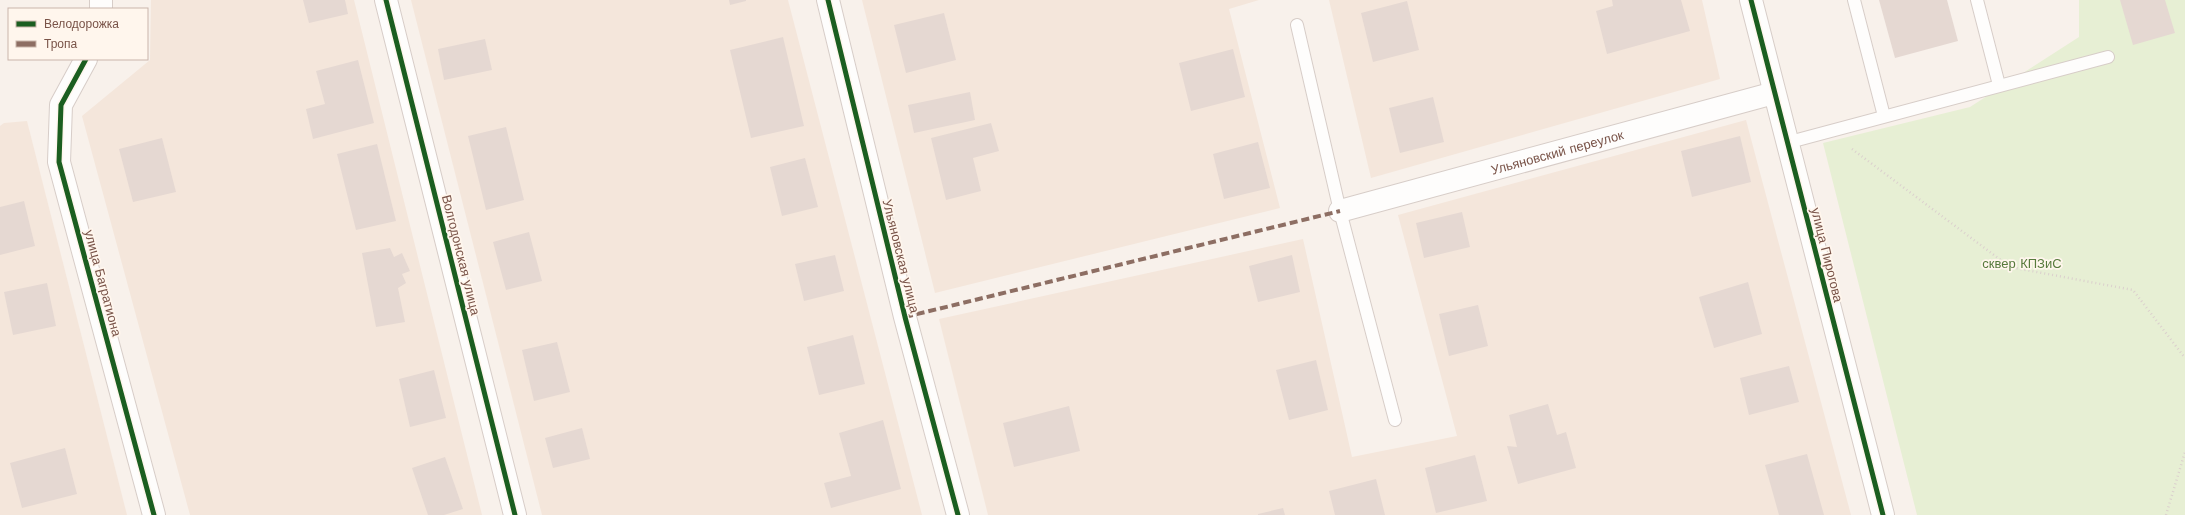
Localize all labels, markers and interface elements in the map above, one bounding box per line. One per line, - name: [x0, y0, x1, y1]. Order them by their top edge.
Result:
- legend: [8, 8, 148, 60]
- text: Велодорожка: [44, 17, 119, 31]
- text: Тропа: [44, 37, 78, 51]
- street label: Ульяновский переулок: [1489, 127, 1625, 177]
- street label: Волгодонская улица: [439, 193, 483, 317]
- street label: Ульяновская улица: [880, 197, 923, 315]
- street label: улица Пирогова: [1808, 206, 1846, 305]
- street label: улица Багратиона: [82, 228, 125, 339]
- park label: сквер КПЗиС: [1982, 256, 2062, 271]

